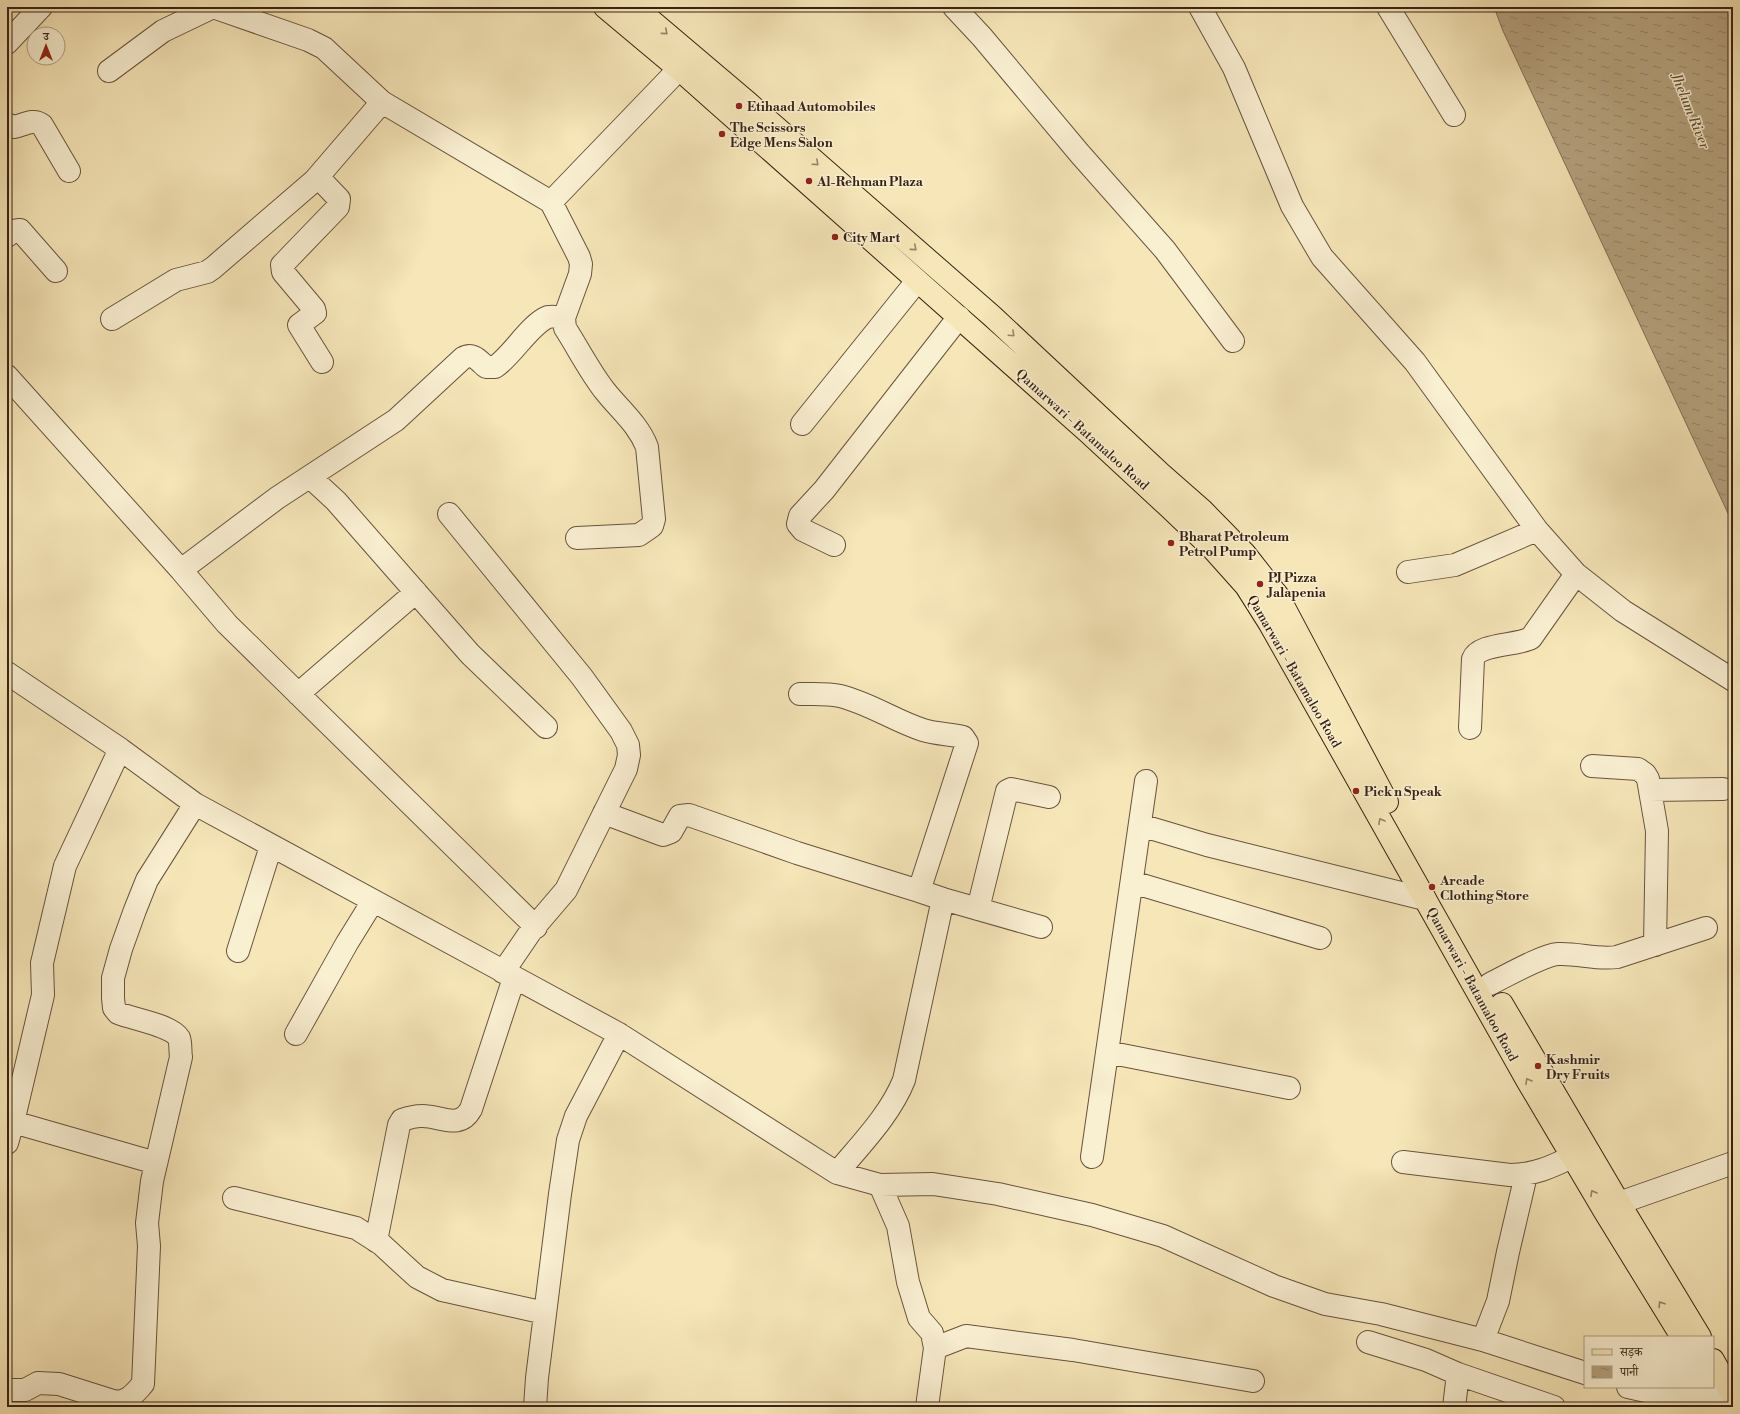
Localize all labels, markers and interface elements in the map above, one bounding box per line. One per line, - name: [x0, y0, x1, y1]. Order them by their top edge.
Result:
- north arrow: [26, 26, 66, 66]
- one-way arrow: [660, 27, 667, 34]
- text: उ: [42, 30, 50, 44]
- water label: Jhelum River: [1666, 69, 1714, 153]
- place label: Etihaad Automobiles: [747, 99, 876, 115]
- marker: Etihaad Automobiles: [734, 101, 744, 111]
- place label: The Scissors Edge Mens Salon: [730, 120, 833, 151]
- marker: The Scissors Edge Mens Salon: [717, 129, 727, 139]
- one-way arrow: [811, 158, 819, 165]
- place label: Al-Rehman Plaza: [816, 174, 924, 190]
- marker: Al-Rehman Plaza: [804, 176, 814, 186]
- place label: City Mart: [843, 230, 901, 246]
- marker: City Mart: [830, 232, 840, 242]
- one-way arrow: [909, 243, 917, 251]
- one-way arrow: [1007, 329, 1015, 336]
- street label: Qamarwari - Batamaloo Road: [1013, 366, 1153, 494]
- place label: Bharat Petroleum Petrol Pump: [1179, 529, 1289, 560]
- marker: Bharat Petroleum Petrol Pump: [1166, 538, 1176, 548]
- place label: PJ Pizza Jalapenia: [1266, 570, 1327, 601]
- marker: PJ Pizza Jalapenia: [1255, 579, 1265, 589]
- street label: Qamarwari - Batamaloo Road: [1244, 592, 1345, 751]
- place label: Pick n Speak: [1364, 784, 1443, 800]
- marker: Pick n Speak: [1351, 786, 1361, 796]
- one-way arrow: [1379, 818, 1386, 825]
- place label: Arcade Clothing Store: [1439, 873, 1529, 904]
- marker: Arcade Clothing Store: [1427, 882, 1437, 892]
- street label: Qamarwari - Batamaloo Road: [1423, 905, 1521, 1065]
- place label: Kashmir Dry Fruits: [1546, 1052, 1610, 1083]
- marker: Kashmir Dry Fruits: [1533, 1061, 1543, 1071]
- one-way arrow: [1525, 1078, 1532, 1085]
- one-way arrow: [1591, 1190, 1598, 1197]
- one-way arrow: [1659, 1301, 1666, 1308]
- legend: [1584, 1336, 1714, 1388]
- text: सड़क: [1619, 1345, 1644, 1360]
- text: पानी: [1619, 1364, 1639, 1380]

